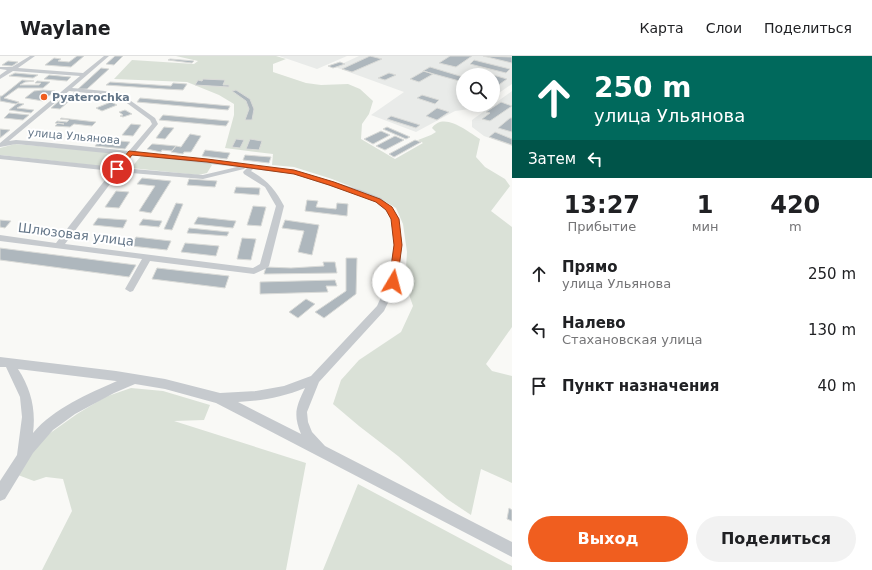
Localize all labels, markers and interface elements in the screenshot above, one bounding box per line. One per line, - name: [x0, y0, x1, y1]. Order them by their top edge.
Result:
- text: Waylane: [20, 17, 111, 39]
- text: Карта: [640, 20, 684, 36]
- text: Слои: [706, 20, 742, 36]
- text: Поделиться: [764, 20, 852, 36]
- map controls: [456, 68, 500, 112]
- button: search: [456, 68, 500, 112]
- text: 250 m: [594, 71, 691, 104]
- icon: ahead: [528, 72, 580, 124]
- place label: Pyaterochka: [52, 91, 130, 104]
- marker: Pyaterochka: [39, 92, 49, 102]
- text: улица Ульянова: [594, 105, 745, 126]
- street label: улица Ульянова: [27, 126, 121, 147]
- icon: left: [584, 148, 606, 170]
- text: Затем: [528, 150, 576, 168]
- pin: [100, 152, 134, 186]
- icon: arrive: [106, 158, 128, 180]
- text: 13:27: [564, 191, 640, 219]
- text: 1: [697, 191, 713, 219]
- text: 420: [770, 191, 820, 219]
- text: Прибытие: [567, 219, 636, 234]
- text: мин: [692, 219, 719, 234]
- text: m: [789, 219, 802, 234]
- street label: Шлюзовая улица: [17, 220, 135, 249]
- text: Прямо: [562, 258, 618, 276]
- position arrow: [372, 261, 414, 303]
- icon: ahead: [528, 263, 550, 285]
- text: 250 m: [808, 265, 856, 283]
- text: улица Ульянова: [562, 276, 671, 291]
- text: Налево: [562, 314, 626, 332]
- icon: left: [528, 319, 550, 341]
- text: 130 m: [808, 321, 856, 339]
- text: Стахановская улица: [562, 332, 703, 347]
- icon: arrive: [528, 375, 550, 397]
- text: Пункт назначения: [562, 377, 719, 395]
- text: 40 m: [818, 377, 856, 395]
- button: Выход: [528, 516, 688, 562]
- button: Поделиться: [696, 516, 856, 562]

